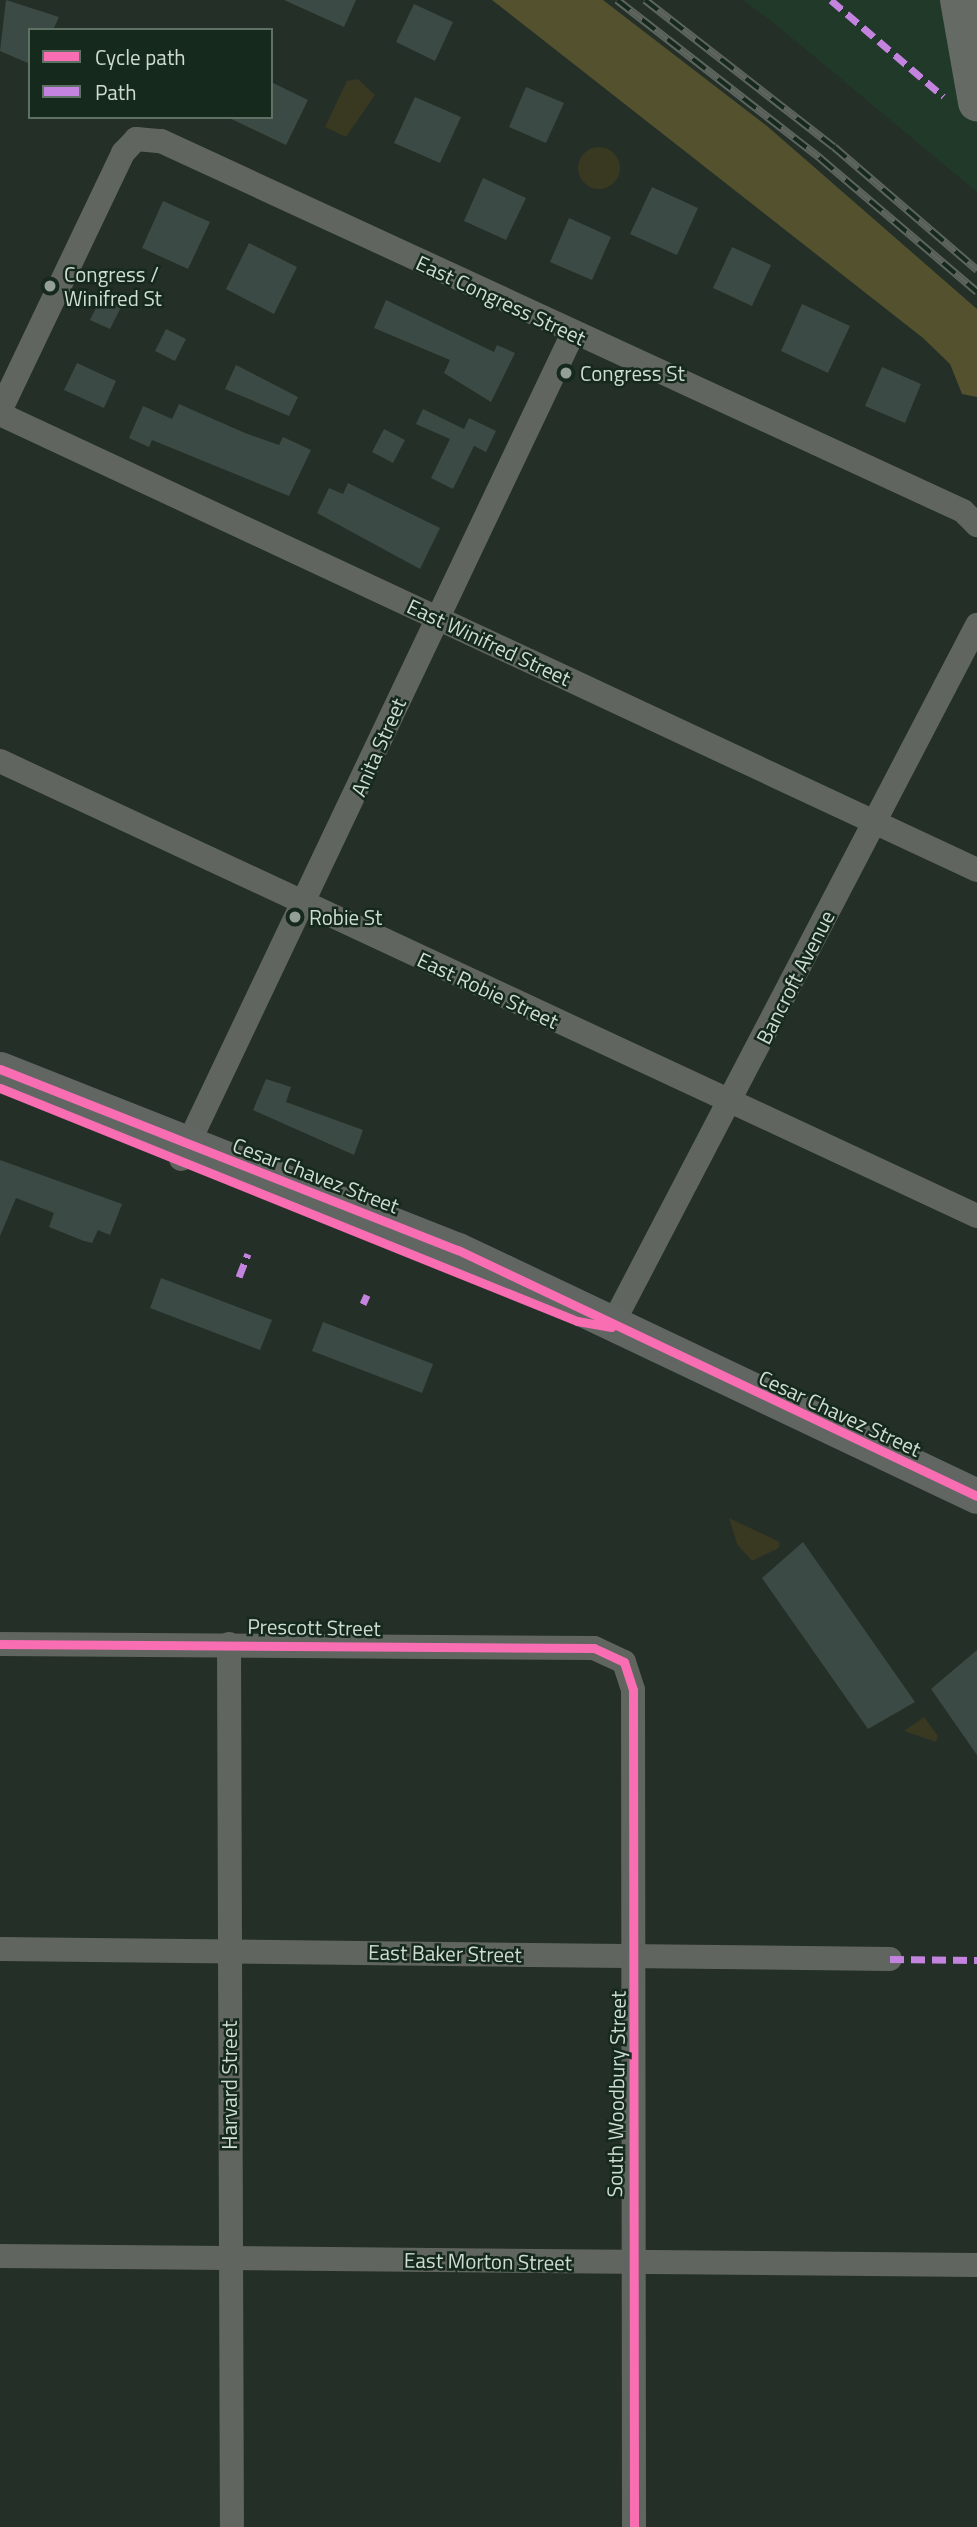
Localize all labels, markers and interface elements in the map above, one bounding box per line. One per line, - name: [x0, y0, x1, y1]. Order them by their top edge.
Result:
- legend: [28, 28, 273, 119]
- text: Cycle path: [95, 41, 186, 73]
- text: Path: [95, 76, 137, 108]
- street label: East Congress Street: [412, 250, 590, 350]
- place label: Congress / Winifred St: [64, 261, 162, 311]
- marker: Congress / Winifred St: [42, 278, 58, 294]
- place label: Congress St: [580, 360, 685, 386]
- marker: Congress St: [558, 365, 574, 381]
- street label: East Winifred Street: [403, 593, 575, 691]
- street label: Anita Street: [345, 694, 411, 800]
- place label: Robie St: [309, 904, 382, 930]
- street label: Bancroft Avenue: [750, 906, 840, 1048]
- marker: Robie St: [287, 909, 303, 925]
- street label: East Robie Street: [413, 946, 563, 1034]
- street label: Cesar Chavez Street: [229, 1132, 403, 1218]
- street label: Cesar Chavez Street: [755, 1364, 925, 1462]
- street label: Prescott Street: [247, 1613, 381, 1641]
- street label: East Baker Street: [368, 1939, 522, 1967]
- street label: South Woodbury Street: [602, 1990, 630, 2198]
- street label: Harvard Street: [216, 2020, 242, 2150]
- street label: East Morton Street: [404, 2247, 572, 2275]

